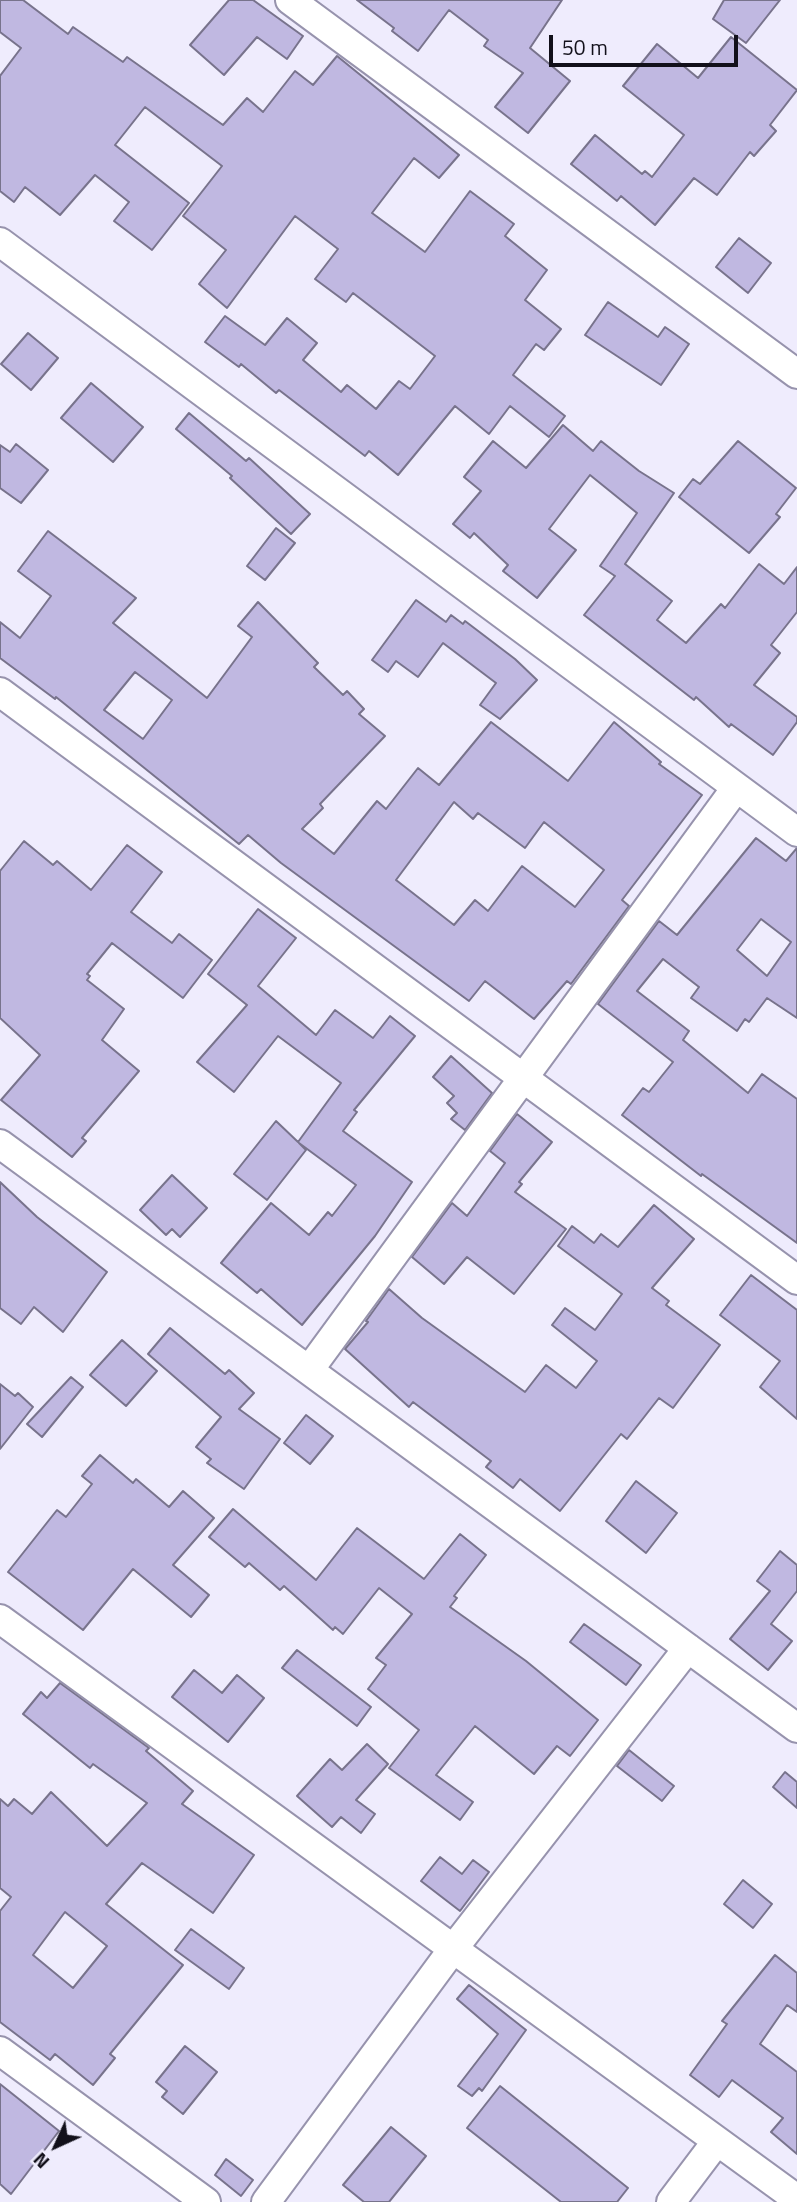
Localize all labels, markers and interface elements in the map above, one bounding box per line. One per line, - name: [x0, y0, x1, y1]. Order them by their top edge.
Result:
- scale bar: [552, 21, 741, 65]
- text: 50 m: [562, 31, 608, 63]
- north arrow: [21, 2111, 91, 2181]
- text: N: [26, 2146, 56, 2176]

